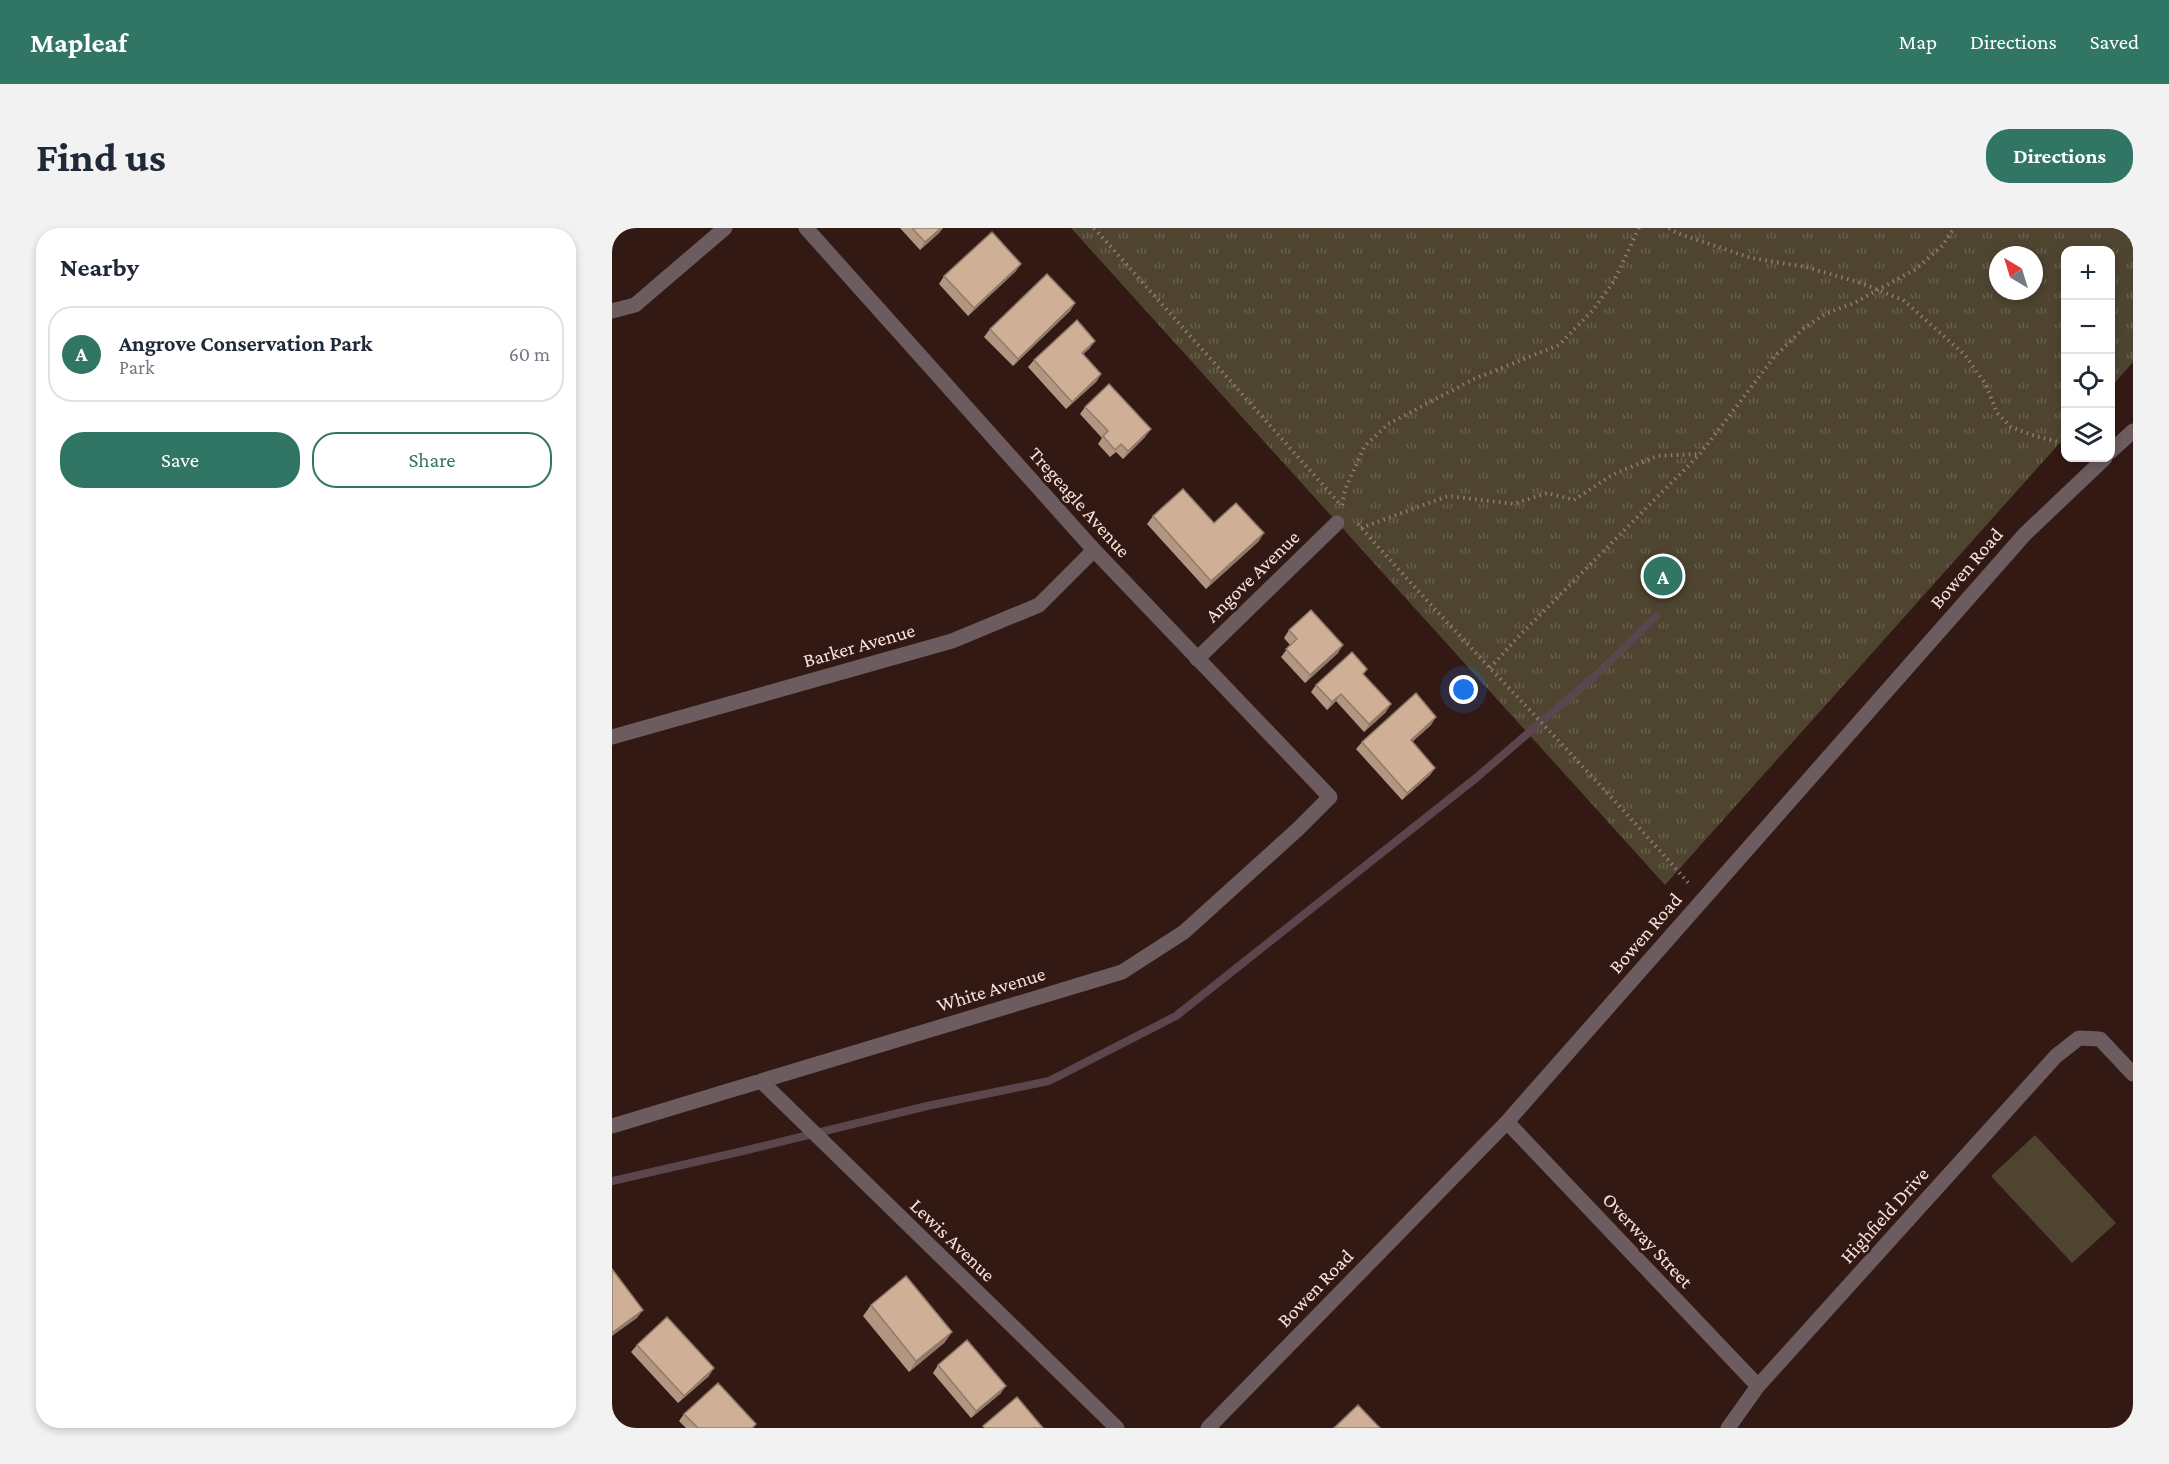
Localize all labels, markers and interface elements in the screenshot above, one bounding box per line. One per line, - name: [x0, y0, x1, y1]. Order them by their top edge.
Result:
- text: Mapleaf: [30, 27, 127, 58]
- text: Map: [1899, 30, 1937, 54]
- text: Directions: [1970, 30, 2057, 54]
- text: Saved: [2090, 30, 2139, 54]
- button: Directions: [1986, 129, 2133, 183]
- text: Find us: [36, 133, 166, 180]
- north arrow: [1989, 246, 2043, 300]
- map controls: [2061, 246, 2115, 462]
- button: +: [2061, 246, 2115, 300]
- text: Nearby: [60, 253, 139, 282]
- button: −: [2061, 300, 2115, 354]
- text: Angrove Conservation Park: [119, 331, 373, 356]
- text: A: [76, 343, 87, 365]
- text: 60 m: [509, 343, 550, 365]
- button: locate: [2061, 354, 2115, 408]
- text: Park: [119, 356, 155, 378]
- button: layers: [2061, 408, 2115, 462]
- button: Save: [60, 432, 300, 488]
- button: Share: [312, 432, 552, 488]
- street label: Tregeagle Avenue: [1024, 442, 1135, 562]
- street label: Bowen Road: [1925, 523, 2007, 613]
- street label: Angove Avenue: [1200, 526, 1304, 627]
- pin: A: [1644, 554, 1682, 598]
- street label: Barker Avenue: [801, 619, 918, 671]
- your location: [1449, 675, 1478, 704]
- street label: Bowen Road: [1604, 888, 1686, 978]
- street label: White Avenue: [934, 962, 1048, 1016]
- street label: Highfield Drive: [1835, 1162, 1934, 1268]
- street label: Overway Street: [1598, 1188, 1698, 1293]
- street label: Lewis Avenue: [906, 1194, 1000, 1286]
- street label: Bowen Road: [1273, 1244, 1358, 1331]

